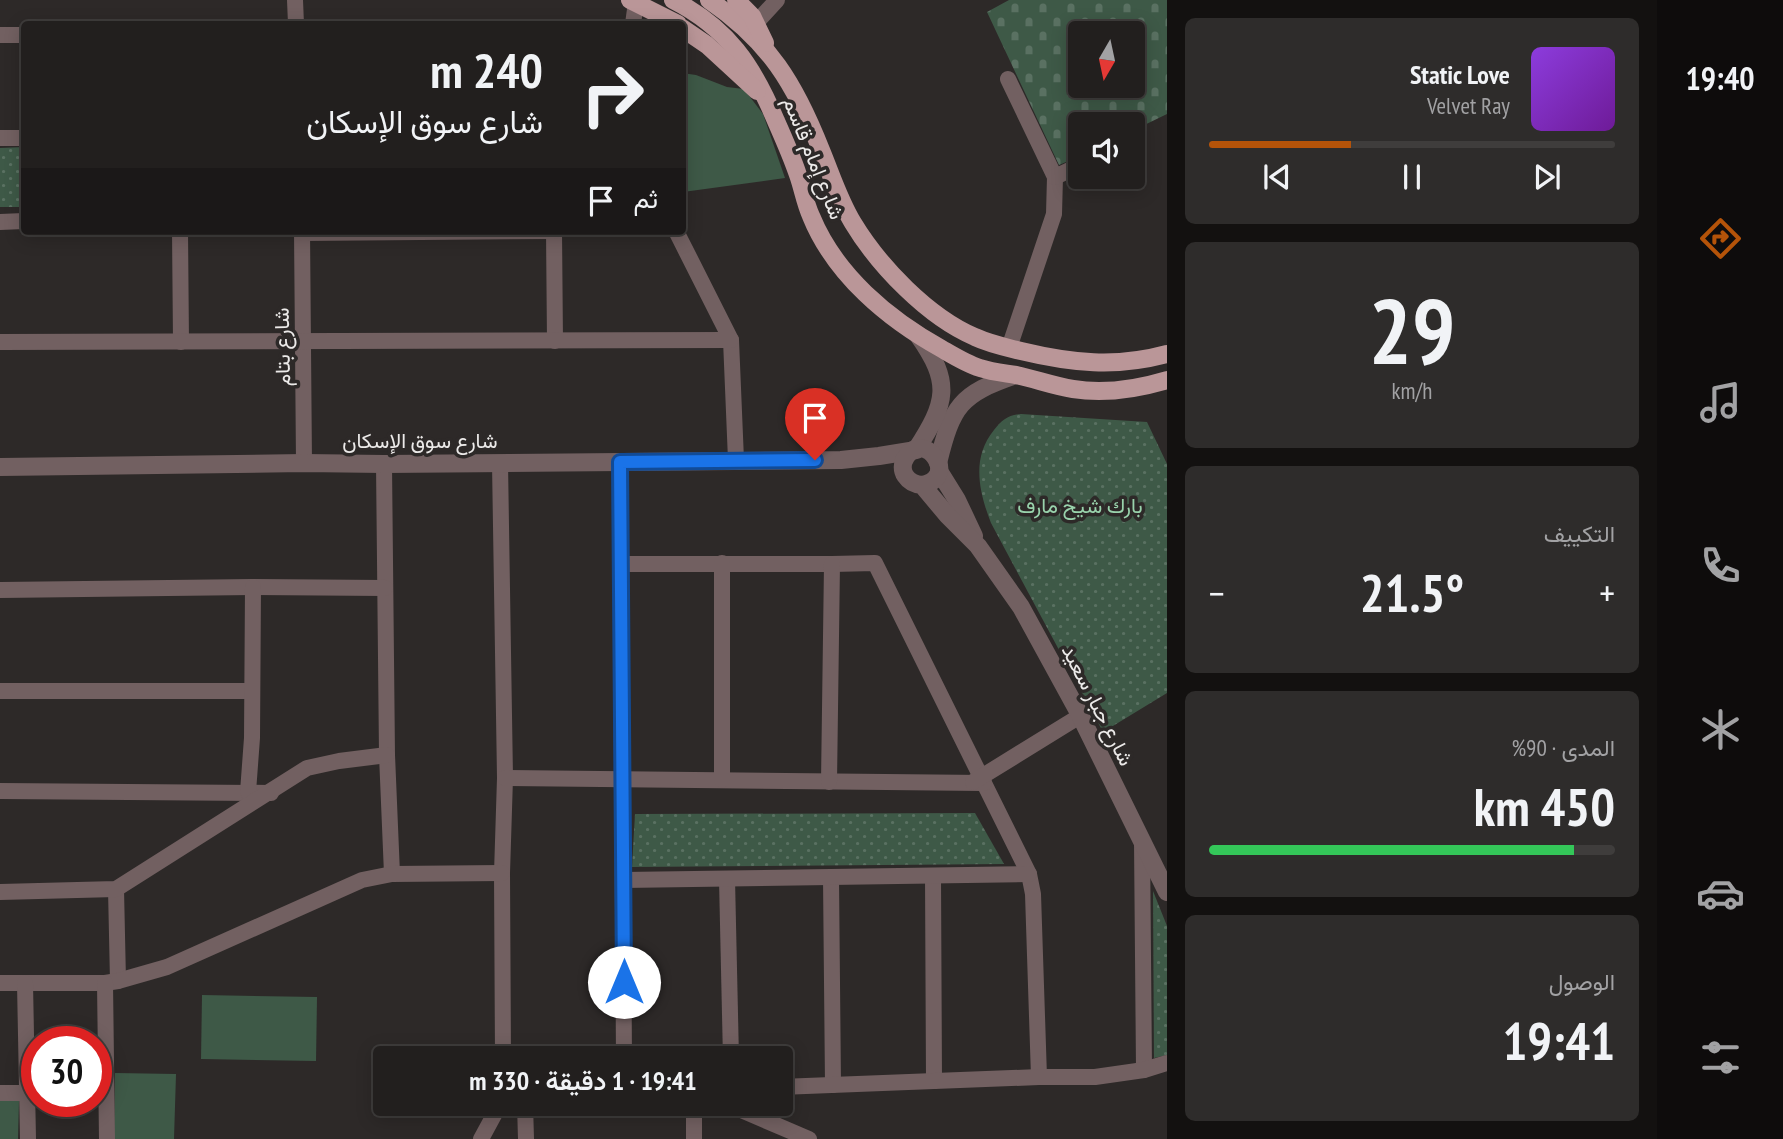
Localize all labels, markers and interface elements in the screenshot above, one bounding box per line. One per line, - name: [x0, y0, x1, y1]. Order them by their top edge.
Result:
- north arrow: [1068, 21, 1144, 98]
- map controls: [1068, 21, 1145, 189]
- text: 240 m: [430, 38, 543, 102]
- icon: right: [567, 49, 658, 140]
- text: 19:40: [1685, 57, 1755, 99]
- text: Static Love: [1410, 58, 1510, 91]
- text: Velvet Ray: [1427, 91, 1510, 120]
- street label: شارع إمام قاسم: [776, 93, 851, 224]
- text: شارع سوق الإسكان: [306, 100, 543, 142]
- button: sound: [1068, 112, 1145, 189]
- icon: previous: [1258, 158, 1296, 196]
- icon: pause: [1393, 158, 1431, 196]
- icon: next: [1528, 158, 1566, 196]
- icon: arrive: [582, 182, 620, 220]
- text: ثم: [634, 182, 658, 215]
- icon: directions: [1696, 214, 1745, 263]
- text: 29: [1369, 271, 1456, 389]
- street label: شارع بتام: [268, 307, 297, 387]
- text: km/h: [1392, 376, 1432, 405]
- icon: music: [1696, 378, 1745, 427]
- pin: [785, 388, 845, 460]
- icon: arrive: [796, 399, 834, 437]
- street label: شارع سوق الإسكان: [342, 427, 498, 455]
- park label: بارك شيخ مارف: [1017, 492, 1143, 520]
- text: التكييف: [1544, 519, 1615, 548]
- icon: phone: [1696, 541, 1745, 590]
- text: 21.5°: [1360, 559, 1464, 626]
- text: −: [1209, 568, 1225, 617]
- text: +: [1599, 568, 1615, 617]
- street label: شارع جبار سعيد: [1055, 640, 1140, 771]
- icon: climate: [1696, 705, 1745, 754]
- text: المدى · 90%: [1511, 733, 1615, 762]
- text: 450 km: [1474, 773, 1615, 840]
- icon: car: [1696, 869, 1745, 918]
- position arrow: [587, 945, 661, 1019]
- text: الوصول: [1549, 967, 1615, 996]
- text: 19:41: [1503, 1007, 1615, 1074]
- speed limit sign: 30: [21, 1026, 112, 1117]
- icon: filters: [1696, 1033, 1745, 1082]
- text: 19:41 · 1 دقيقة · 330 m: [469, 1064, 697, 1097]

